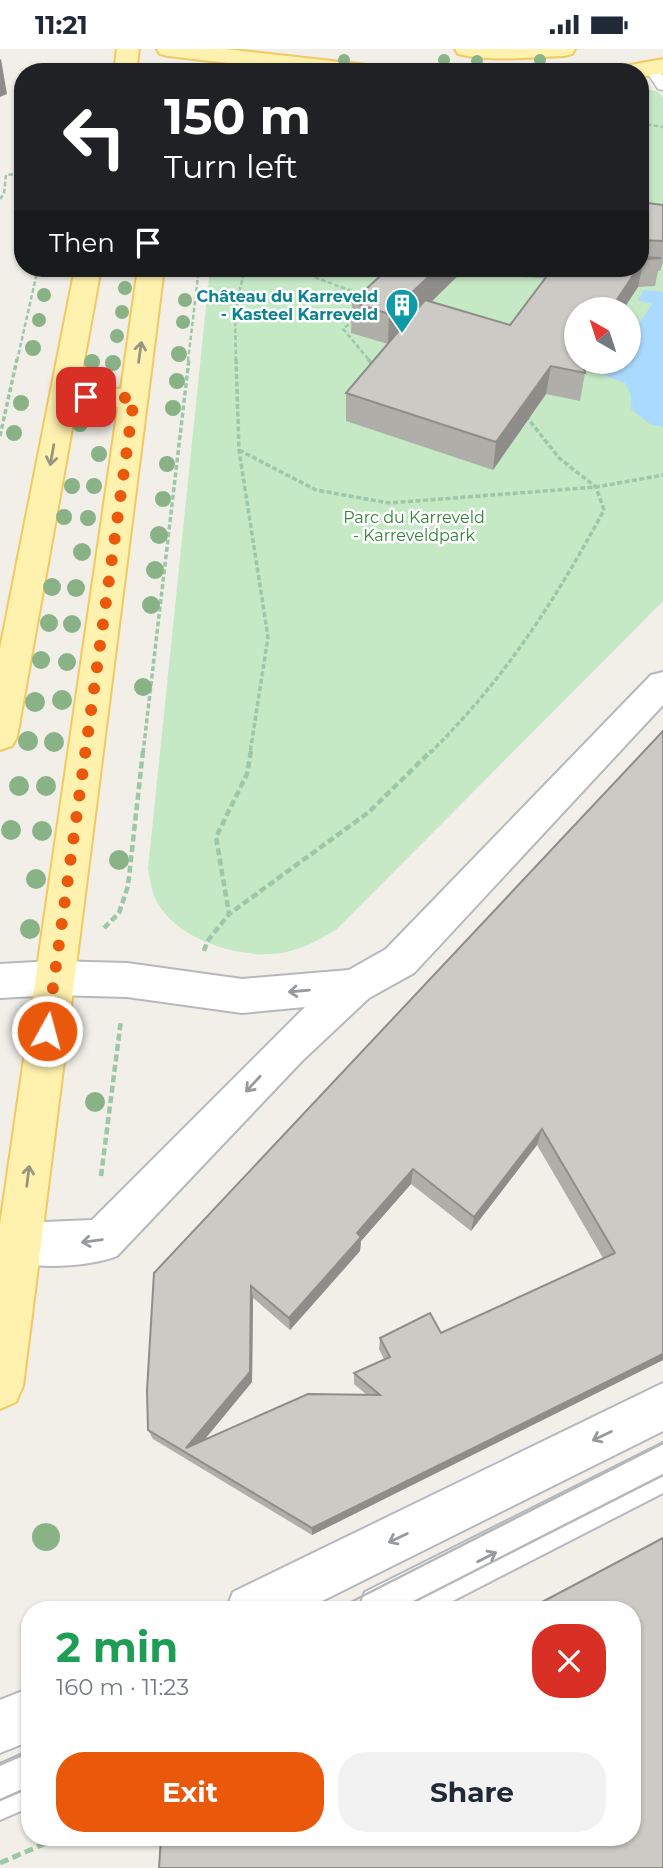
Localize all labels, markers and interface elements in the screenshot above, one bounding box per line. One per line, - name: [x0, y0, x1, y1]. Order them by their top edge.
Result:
- text: 11:21: [35, 9, 88, 41]
- text: 150 m: [164, 87, 311, 146]
- icon: left: [49, 91, 140, 182]
- text: Turn left: [164, 147, 298, 186]
- icon: arrive: [129, 224, 167, 262]
- text: Then: [49, 227, 115, 259]
- building icon: Château du Karreveld - Kasteel Karreveld: [383, 286, 421, 335]
- place label: Château du Karreveld - Kasteel Karreveld: [197, 287, 378, 324]
- north arrow: [564, 297, 640, 375]
- map controls: [564, 297, 641, 374]
- one-way arrow: [133, 341, 146, 364]
- pin: [56, 367, 116, 427]
- icon: arrive: [67, 378, 105, 416]
- one-way arrow: [45, 443, 58, 466]
- park label: Parc du Karreveld - Karreveldpark: [343, 508, 485, 545]
- one-way arrow: [288, 985, 310, 998]
- position arrow: [10, 994, 84, 1068]
- one-way arrow: [245, 1075, 262, 1092]
- one-way arrow: [22, 1165, 35, 1188]
- one-way arrow: [81, 1235, 104, 1248]
- one-way arrow: [592, 1430, 613, 1444]
- one-way arrow: [388, 1531, 409, 1545]
- one-way arrow: [476, 1549, 497, 1563]
- text: 2 min: [56, 1621, 178, 1673]
- button: close: [532, 1624, 606, 1698]
- text: 160 m · 11:23: [56, 1673, 189, 1701]
- button: Exit: [56, 1752, 324, 1832]
- button: Share: [338, 1752, 606, 1832]

